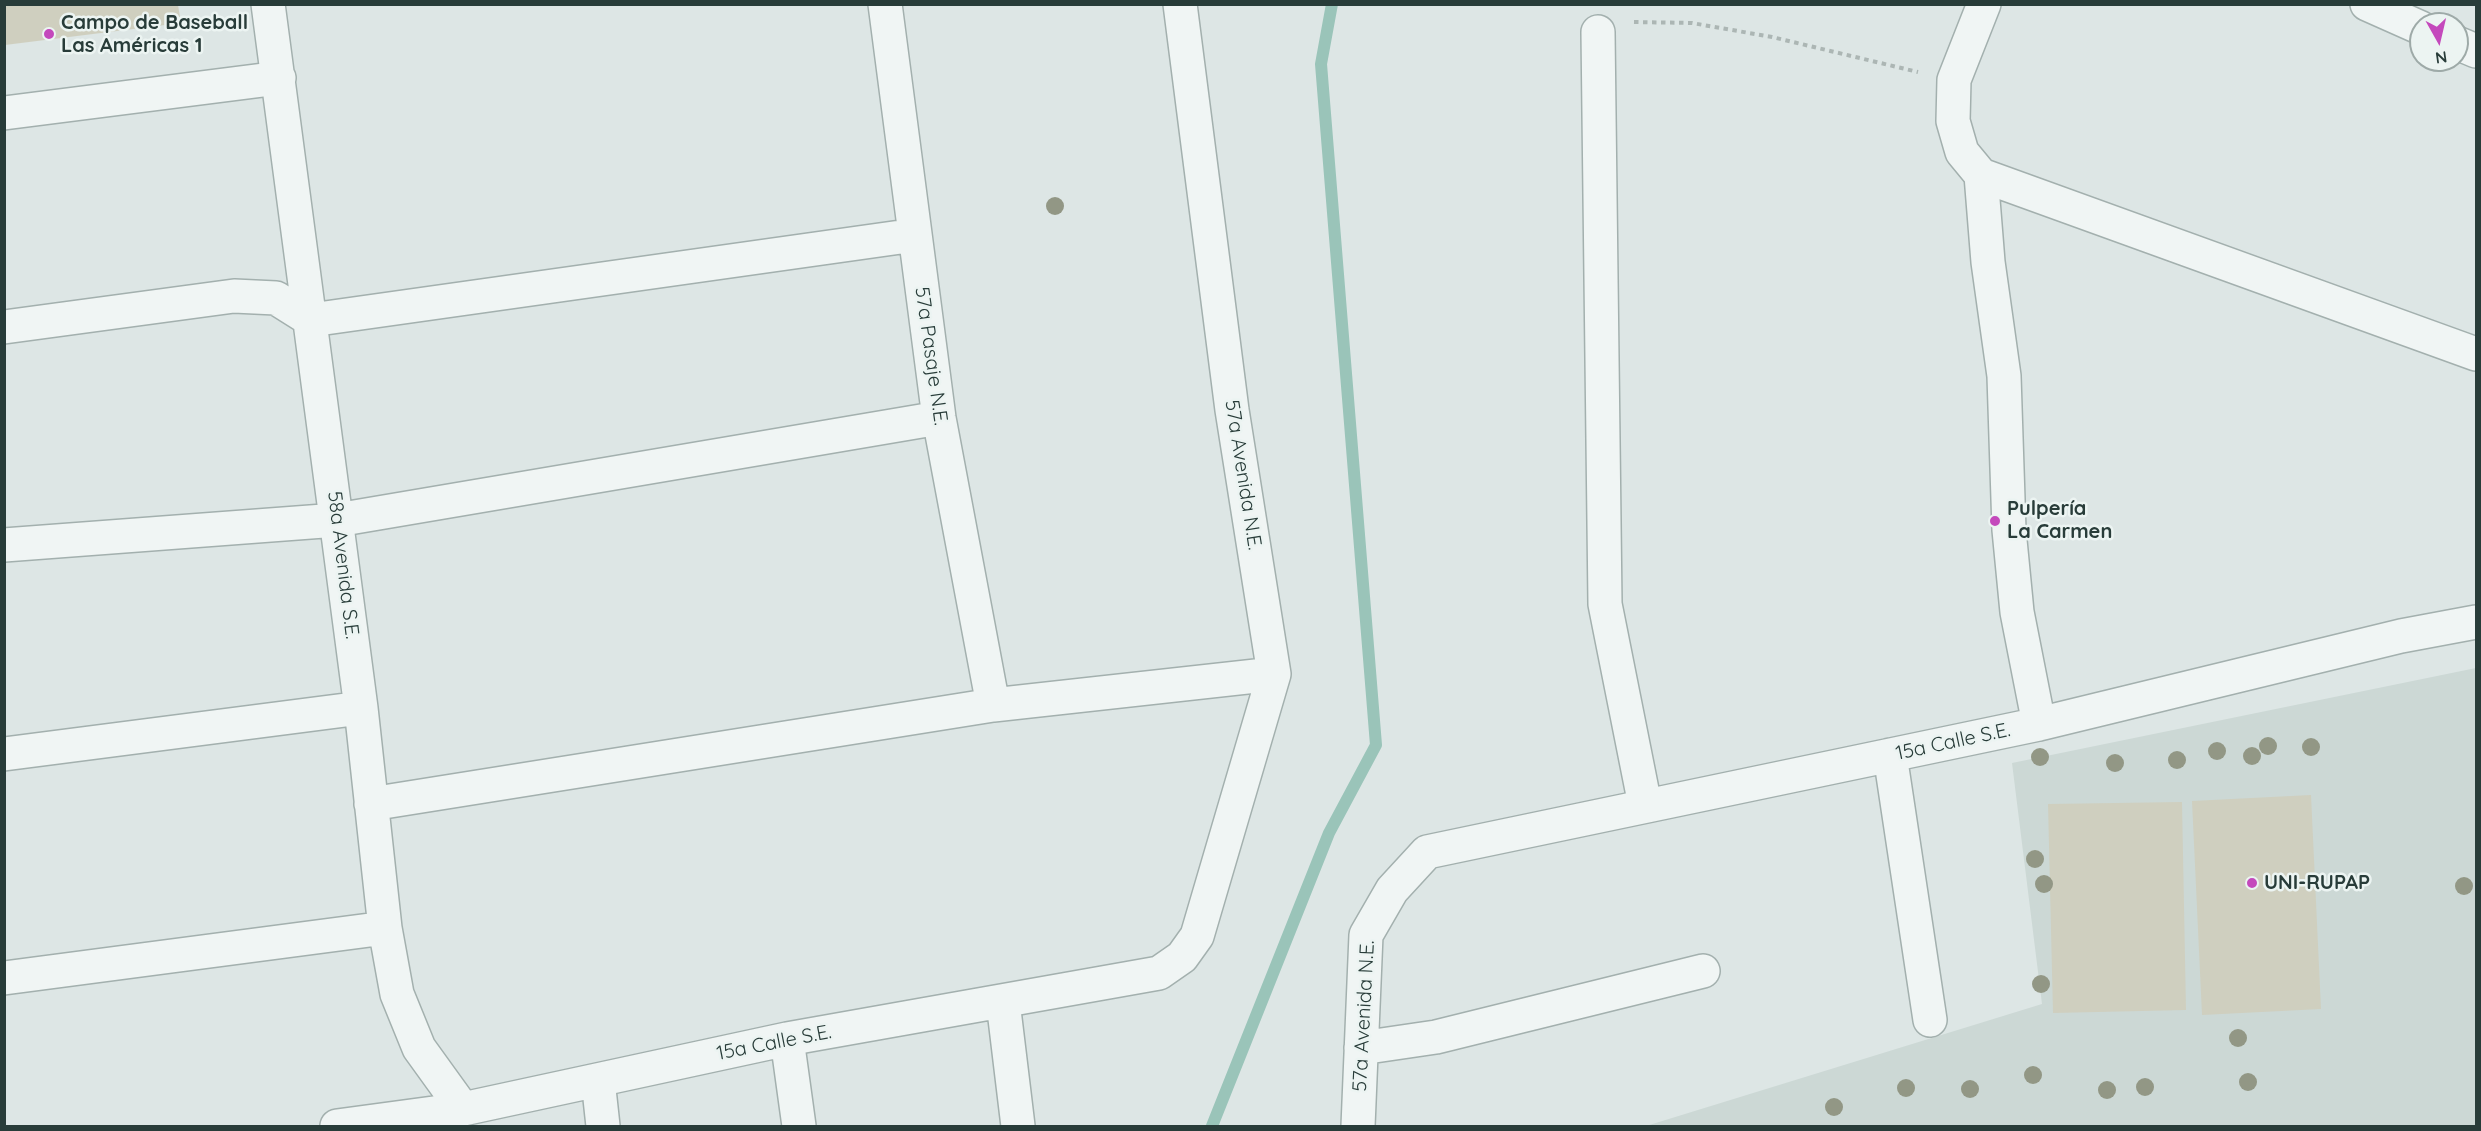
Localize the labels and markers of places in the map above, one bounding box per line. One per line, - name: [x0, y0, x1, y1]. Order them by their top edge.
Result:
- place label: Campo de Baseball Las Américas 1: [61, 11, 248, 58]
- marker: Campo de Baseball Las Américas 1: [42, 27, 56, 41]
- place label: Pulpería La Carmen: [2007, 497, 2112, 544]
- marker: Pulpería La Carmen: [1988, 514, 2002, 528]
- place label: UNI-RUPAP: [2264, 871, 2370, 895]
- marker: UNI-RUPAP: [2245, 876, 2259, 890]

